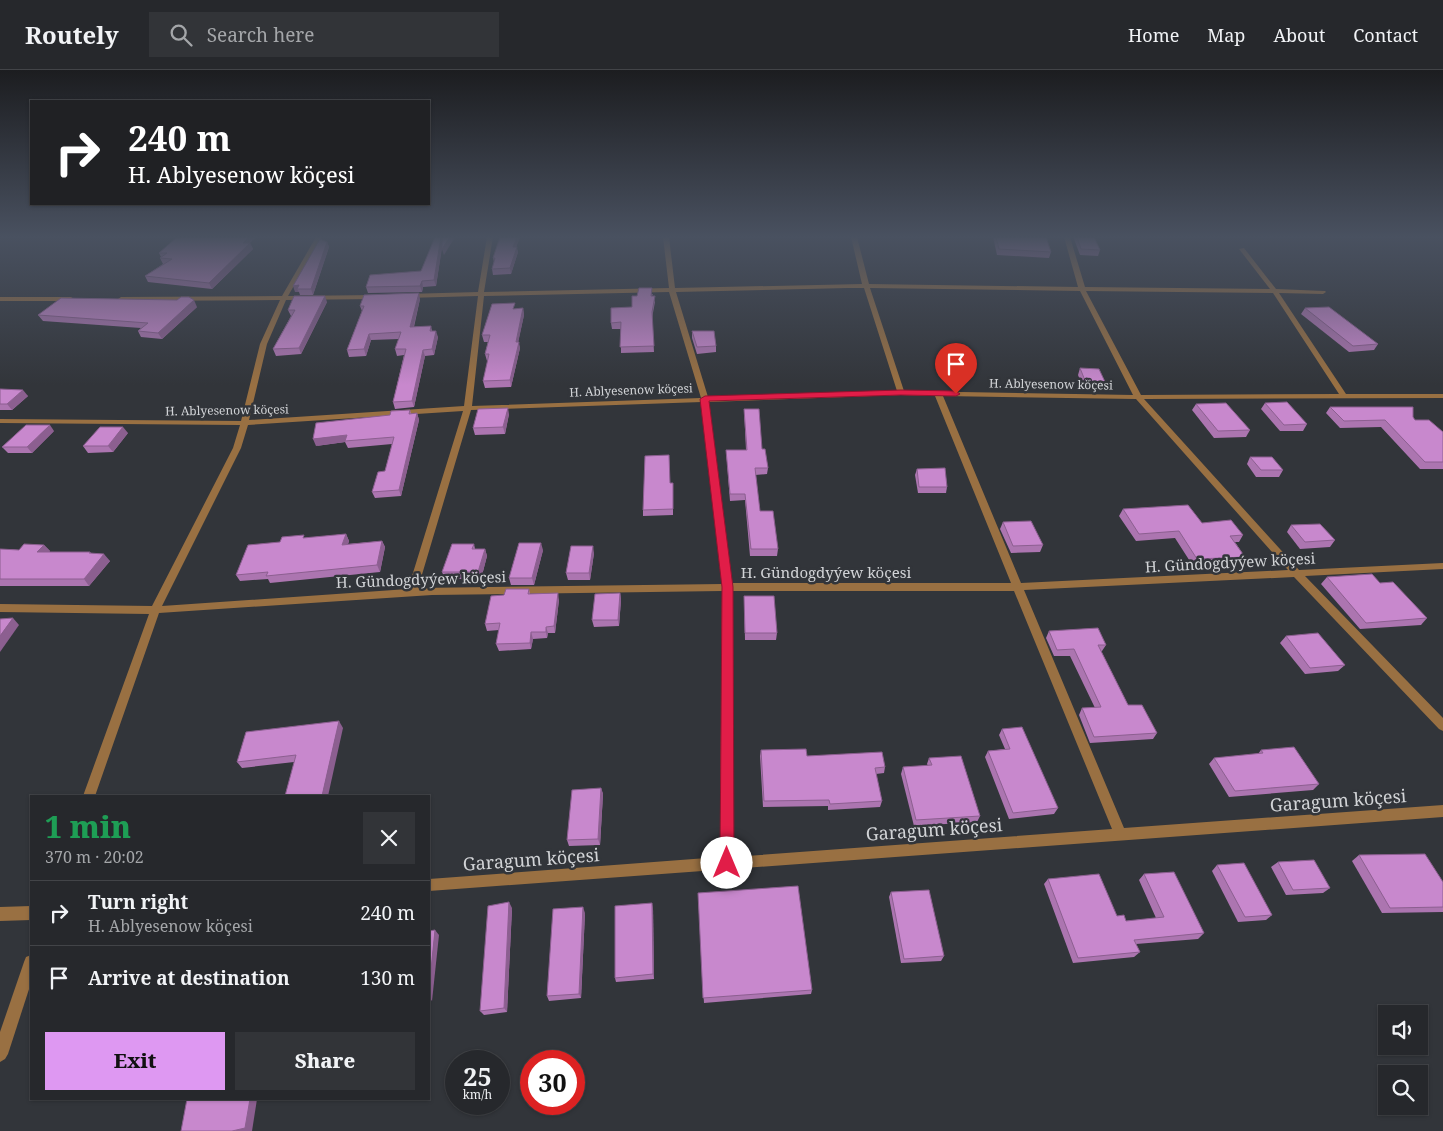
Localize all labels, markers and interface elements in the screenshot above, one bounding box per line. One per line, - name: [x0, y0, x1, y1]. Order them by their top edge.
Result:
- search box: [149, 12, 499, 57]
- text: Routely: [25, 18, 119, 51]
- icon: search: [167, 21, 195, 49]
- text: Search here: [207, 22, 314, 48]
- text: Home: [1128, 23, 1179, 47]
- text: Map: [1207, 23, 1245, 47]
- text: About: [1273, 23, 1325, 47]
- text: Contact: [1353, 23, 1418, 47]
- text: 240 m: [128, 114, 231, 161]
- icon: right: [45, 120, 110, 185]
- text: H. Ablyesenow köçesi: [128, 159, 355, 189]
- pin: [935, 343, 977, 394]
- icon: arrive: [942, 350, 970, 378]
- street label: H. Ablyesenow köçesi: [989, 374, 1113, 394]
- street label: H. Ablyesenow köçesi: [569, 379, 693, 401]
- street label: H. Ablyesenow köçesi: [165, 400, 289, 420]
- street label: H. Gündogdyýew köçesi: [1144, 548, 1316, 576]
- street label: H. Gündogdyýew köçesi: [741, 562, 911, 582]
- street label: H. Gündogdyýew köçesi: [335, 566, 507, 592]
- street label: Garagum köçesi: [1269, 783, 1407, 817]
- text: 1 min: [45, 806, 131, 847]
- button: close: [363, 812, 415, 864]
- street label: Garagum köçesi: [865, 812, 1003, 846]
- position arrow: [700, 836, 752, 888]
- street label: Garagum köçesi: [462, 842, 600, 876]
- text: 370 m · 20:02: [45, 846, 144, 868]
- text: Turn right: [88, 889, 188, 915]
- icon: right: [45, 899, 73, 927]
- text: 240 m: [360, 900, 415, 926]
- text: H. Ablyesenow köçesi: [88, 915, 253, 937]
- icon: arrive: [45, 964, 73, 992]
- text: Arrive at destination: [88, 965, 290, 991]
- text: 130 m: [360, 965, 415, 991]
- map controls: [1378, 1005, 1428, 1115]
- button: sound: [1378, 1005, 1428, 1055]
- button: Exit: [45, 1032, 225, 1090]
- button: Share: [235, 1032, 415, 1090]
- speed limit sign: 30: [520, 1050, 585, 1115]
- text: 25: [463, 1059, 492, 1093]
- button: search: [1378, 1065, 1428, 1115]
- text: km/h: [463, 1086, 492, 1103]

